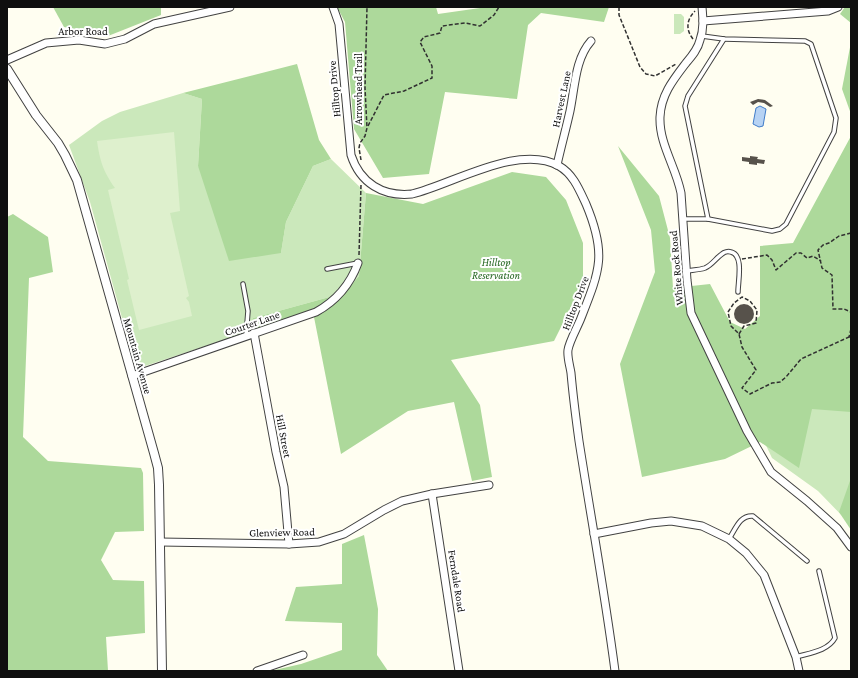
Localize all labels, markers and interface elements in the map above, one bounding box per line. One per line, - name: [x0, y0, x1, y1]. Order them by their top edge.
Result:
- street label: Arbor Road: [58, 25, 108, 37]
- street label: Arrowhead Trail: [352, 53, 364, 125]
- street label: Hilltop Drive: [326, 60, 343, 118]
- street label: Harvest Lane: [549, 70, 573, 128]
- street label: White Rock Road: [667, 230, 685, 306]
- park label: Hilltop Reservation: [472, 256, 520, 281]
- street label: Hilltop Drive: [559, 274, 592, 332]
- street label: Courter Lane: [223, 308, 281, 338]
- street label: Mountain Avenue: [121, 317, 155, 395]
- street label: Hill Street: [274, 413, 294, 459]
- street label: Glenview Road: [249, 525, 315, 539]
- street label: Ferndale Road: [446, 549, 468, 613]

